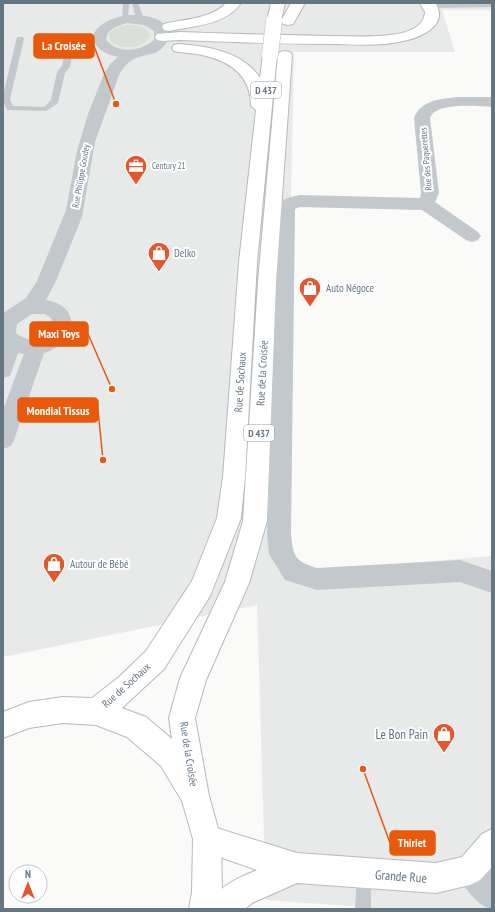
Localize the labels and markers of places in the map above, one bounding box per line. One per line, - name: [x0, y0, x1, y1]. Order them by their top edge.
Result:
- callout: La Croisée: [34, 34, 94, 58]
- office icon: Century 21: [123, 153, 149, 186]
- place label: Century 21: [152, 160, 186, 171]
- shop icon: Delko: [146, 240, 172, 273]
- place label: Delko: [174, 246, 196, 260]
- shop icon: Auto Négoce: [297, 275, 323, 308]
- place label: Auto Négoce: [326, 281, 375, 295]
- callout: Maxi Toys: [30, 322, 88, 346]
- callout: Mondial Tissus: [18, 398, 98, 422]
- shop icon: Autour de Bébé: [41, 551, 67, 584]
- place label: Autour de Bébé: [70, 557, 129, 571]
- shop icon: Le Bon Pain: [431, 721, 457, 754]
- place label: Le Bon Pain: [376, 726, 428, 743]
- callout: Thiriet: [390, 831, 435, 855]

